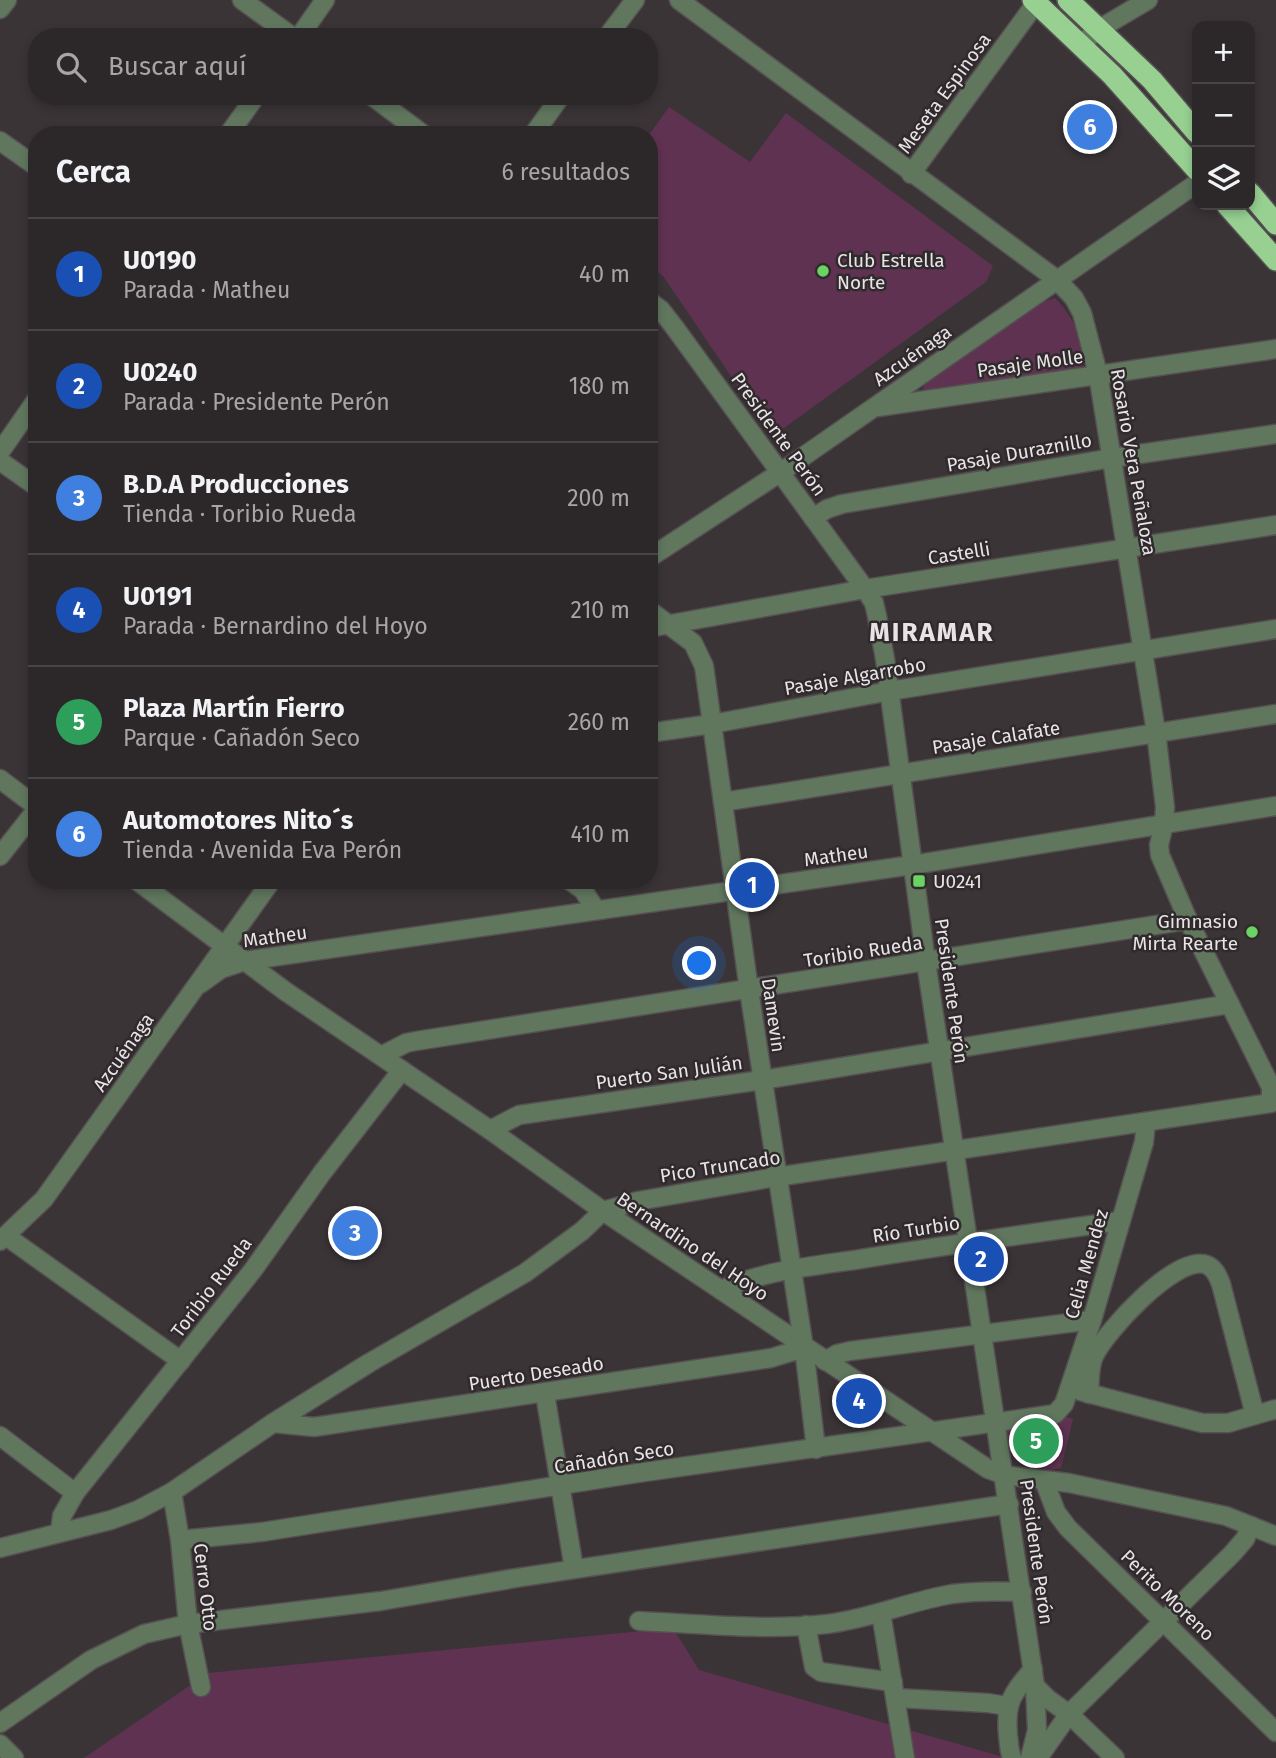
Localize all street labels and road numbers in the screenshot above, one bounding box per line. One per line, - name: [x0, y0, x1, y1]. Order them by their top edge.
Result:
- street label: Meseta Espinosa: [893, 29, 996, 158]
- street label: Azcuénaga: [869, 320, 956, 391]
- street label: Pasaje Molle: [976, 345, 1085, 382]
- street label: Rosario Vera Peñaloza: [1106, 367, 1161, 557]
- street label: Presidente Perón: [726, 368, 831, 500]
- street label: Pasaje Duraznillo: [945, 428, 1093, 477]
- street label: Castelli: [926, 537, 992, 570]
- street label: Pasaje Algarrobo: [782, 653, 928, 700]
- street label: Pasaje Calafate: [930, 716, 1062, 759]
- street label: Matheu: [803, 840, 870, 871]
- street label: Presidente Perón: [930, 917, 973, 1065]
- street label: Matheu: [242, 921, 309, 952]
- street label: Toribio Rueda: [802, 931, 924, 972]
- street label: Damevin: [757, 976, 790, 1054]
- street label: Azcuénaga: [88, 1009, 159, 1096]
- street label: Puerto San Julián: [594, 1051, 744, 1094]
- street label: Pico Truncado: [658, 1146, 782, 1187]
- street label: Bernardino del Hoyo: [612, 1187, 773, 1306]
- street label: Celia Mendez: [1060, 1207, 1113, 1322]
- street label: Río Turbio: [871, 1211, 961, 1248]
- street label: Toribio Rueda: [166, 1232, 257, 1342]
- street label: Puerto Deseado: [467, 1351, 605, 1396]
- street label: Cañadón Seco: [552, 1437, 676, 1478]
- street label: Presidente Perón: [1015, 1478, 1058, 1626]
- street label: Cerro Otto: [189, 1542, 222, 1632]
- street label: Perito Moreno: [1116, 1545, 1219, 1646]

